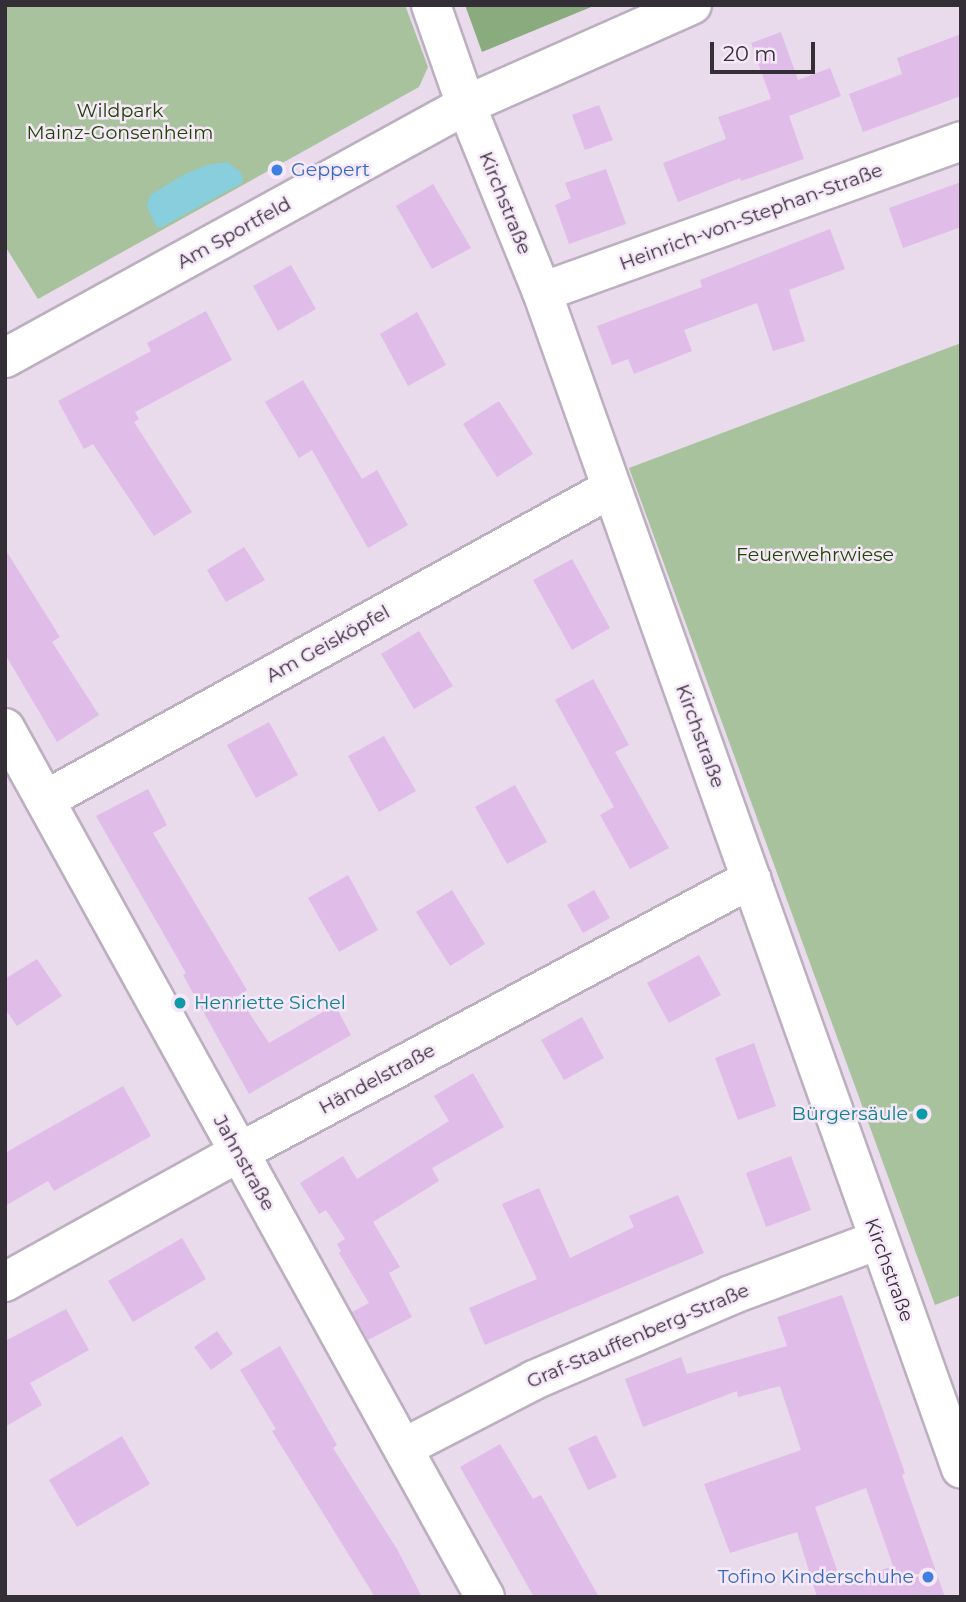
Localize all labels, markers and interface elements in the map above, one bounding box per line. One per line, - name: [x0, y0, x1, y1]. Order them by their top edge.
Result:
- scale bar: [714, 28, 819, 72]
- text: 20 m: [723, 41, 777, 66]
- park label: Wildpark Mainz-Gonsenheim: [27, 100, 213, 144]
- street label: Kirchstraße: [474, 148, 536, 258]
- place label: Geppert: [291, 159, 370, 181]
- street label: Heinrich-von-Stephan-Straße: [616, 159, 886, 275]
- marker: Geppert: [269, 162, 285, 178]
- street label: Am Sportfeld: [173, 192, 295, 274]
- park label: Feuerwehrwiese: [736, 544, 894, 566]
- street label: Am Geisköpfel: [262, 601, 394, 687]
- street label: Kirchstraße: [671, 681, 729, 791]
- place label: Henriette Sichel: [194, 992, 346, 1014]
- marker: Henriette Sichel: [172, 995, 188, 1011]
- street label: Händelstraße: [315, 1039, 439, 1119]
- place label: Bürgersäule: [792, 1103, 908, 1125]
- marker: Bürgersäule: [914, 1106, 930, 1122]
- street label: Jahnstraße: [208, 1111, 280, 1215]
- street label: Kirchstraße: [860, 1215, 918, 1325]
- street label: Graf-Stauffenberg-Straße: [523, 1279, 753, 1393]
- place label: Tofino Kinderschuhe: [718, 1566, 914, 1588]
- marker: Tofino Kinderschuhe: [920, 1569, 936, 1585]

